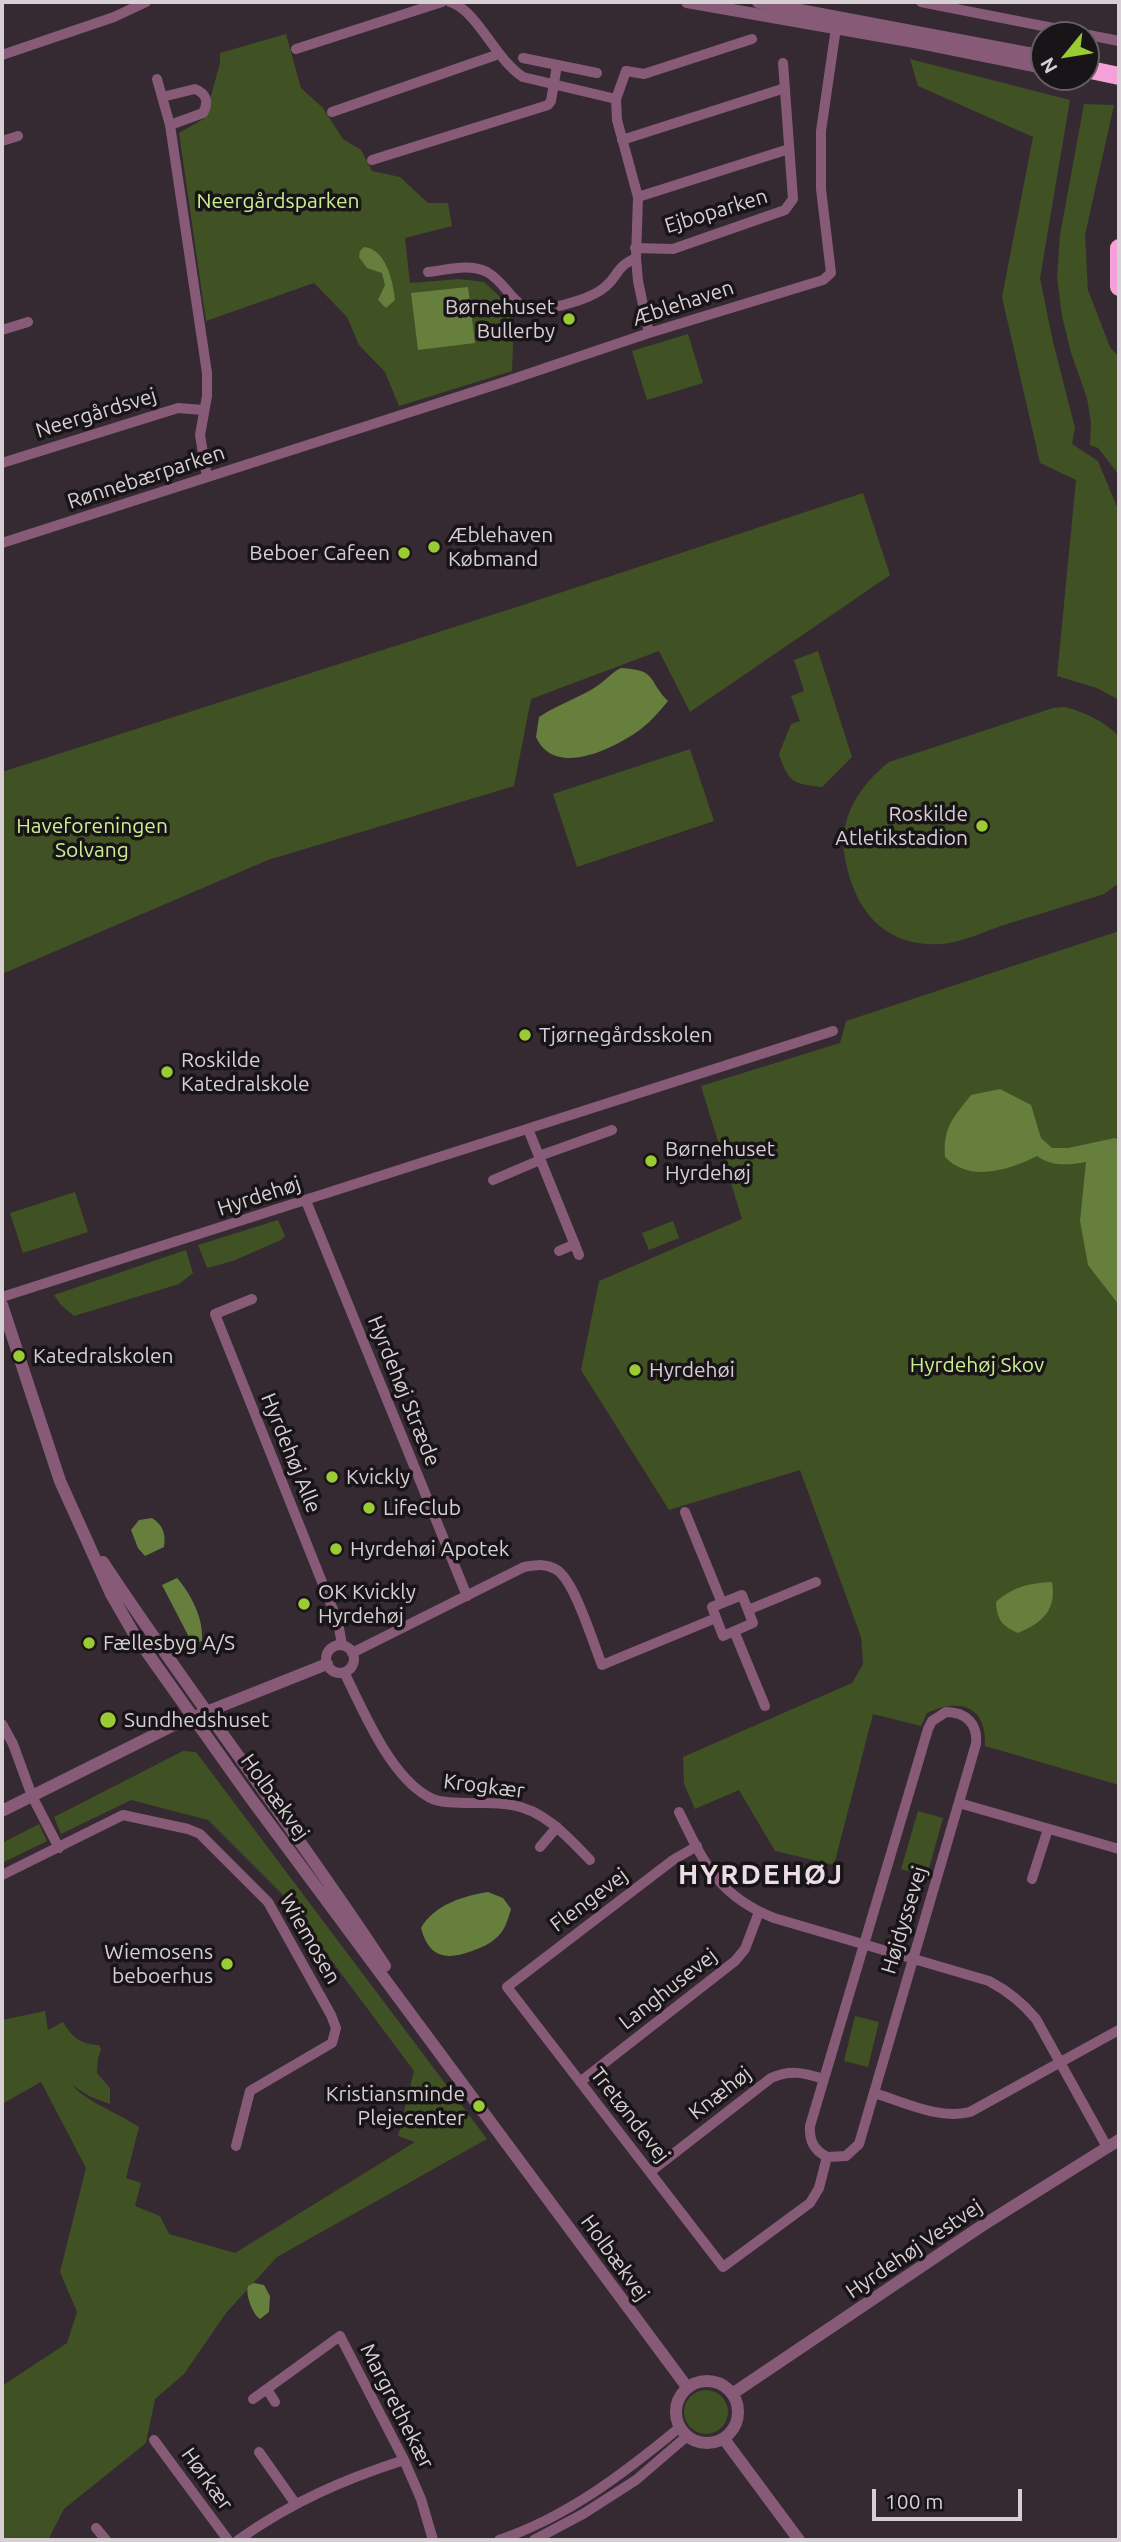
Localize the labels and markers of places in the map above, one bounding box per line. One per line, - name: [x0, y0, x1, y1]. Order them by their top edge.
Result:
- place label: Børnehuset Bullerby: [445, 294, 555, 344]
- marker: Børnehuset Bullerby: [561, 311, 577, 327]
- place label: Æblehaven Købmand: [448, 522, 553, 572]
- marker: Æblehaven Købmand: [426, 539, 442, 555]
- place label: Beboer Cafeen: [249, 540, 390, 566]
- marker: Beboer Cafeen: [396, 545, 412, 561]
- place label: Roskilde Atletikstadion: [835, 801, 968, 851]
- marker: Roskilde Atletikstadion: [974, 818, 990, 834]
- place label: Tjørnegårdsskolen: [539, 1022, 712, 1048]
- marker: Tjørnegårdsskolen: [517, 1027, 533, 1043]
- place label: Roskilde Katedralskole: [181, 1047, 310, 1097]
- marker: Roskilde Katedralskole: [159, 1064, 175, 1080]
- place label: Børnehuset Hyrdehøj: [665, 1136, 775, 1186]
- marker: Børnehuset Hyrdehøj: [643, 1153, 659, 1169]
- place label: Katedralskolen: [33, 1343, 174, 1369]
- marker: Katedralskolen: [11, 1348, 27, 1364]
- place label: Hyrdehøi: [649, 1357, 735, 1383]
- marker: Hyrdehøi: [627, 1362, 643, 1378]
- place label: Kvickly: [346, 1464, 410, 1490]
- marker: Kvickly: [324, 1469, 340, 1485]
- place label: LifeClub: [383, 1495, 461, 1521]
- marker: LifeClub: [361, 1500, 377, 1516]
- place label: Hyrdehøi Apotek: [350, 1536, 509, 1562]
- marker: Hyrdehøi Apotek: [328, 1541, 344, 1557]
- place label: OK Kvickly Hyrdehøj: [318, 1579, 416, 1629]
- marker: OK Kvickly Hyrdehøj: [296, 1596, 312, 1612]
- place label: Fællesbyg A/S: [103, 1630, 235, 1656]
- marker: Fællesbyg A/S: [81, 1635, 97, 1651]
- place label: Sundhedshuset: [124, 1707, 269, 1733]
- marker: Sundhedshuset: [98, 1710, 118, 1730]
- place label: Wiemosens beboerhus: [104, 1939, 213, 1989]
- marker: Wiemosens beboerhus: [219, 1956, 235, 1972]
- place label: Kristiansminde Plejecenter: [326, 2081, 465, 2131]
- marker: Kristiansminde Plejecenter: [471, 2098, 487, 2114]

